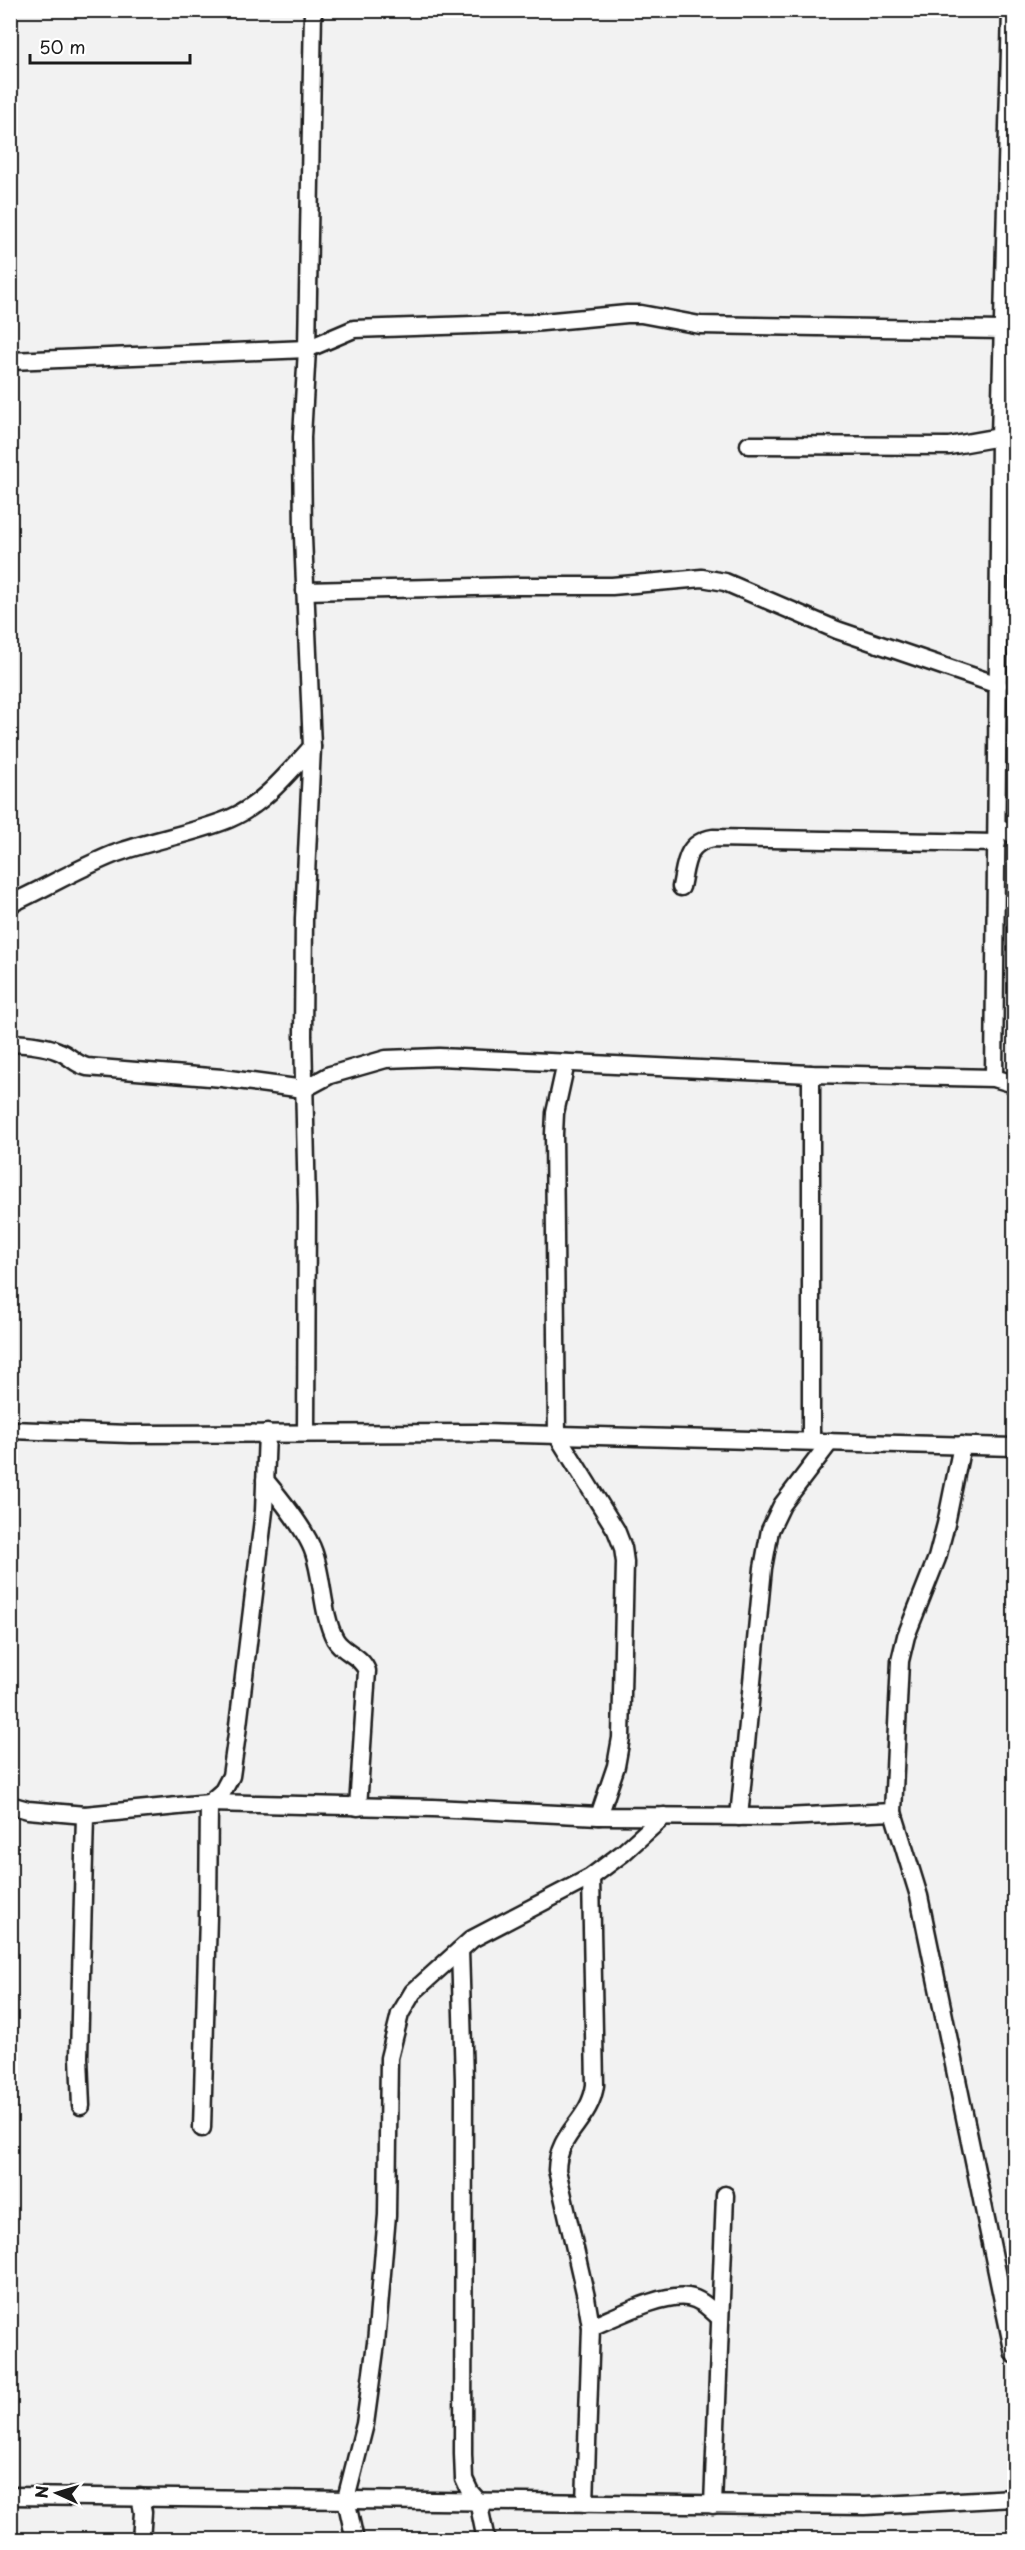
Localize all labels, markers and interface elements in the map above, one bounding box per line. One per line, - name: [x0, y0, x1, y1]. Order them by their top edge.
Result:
- scale bar: [30, 27, 190, 65]
- text: 50 m: [39, 33, 86, 60]
- north arrow: [27, 2463, 87, 2523]
- text: N: [29, 2485, 53, 2499]

